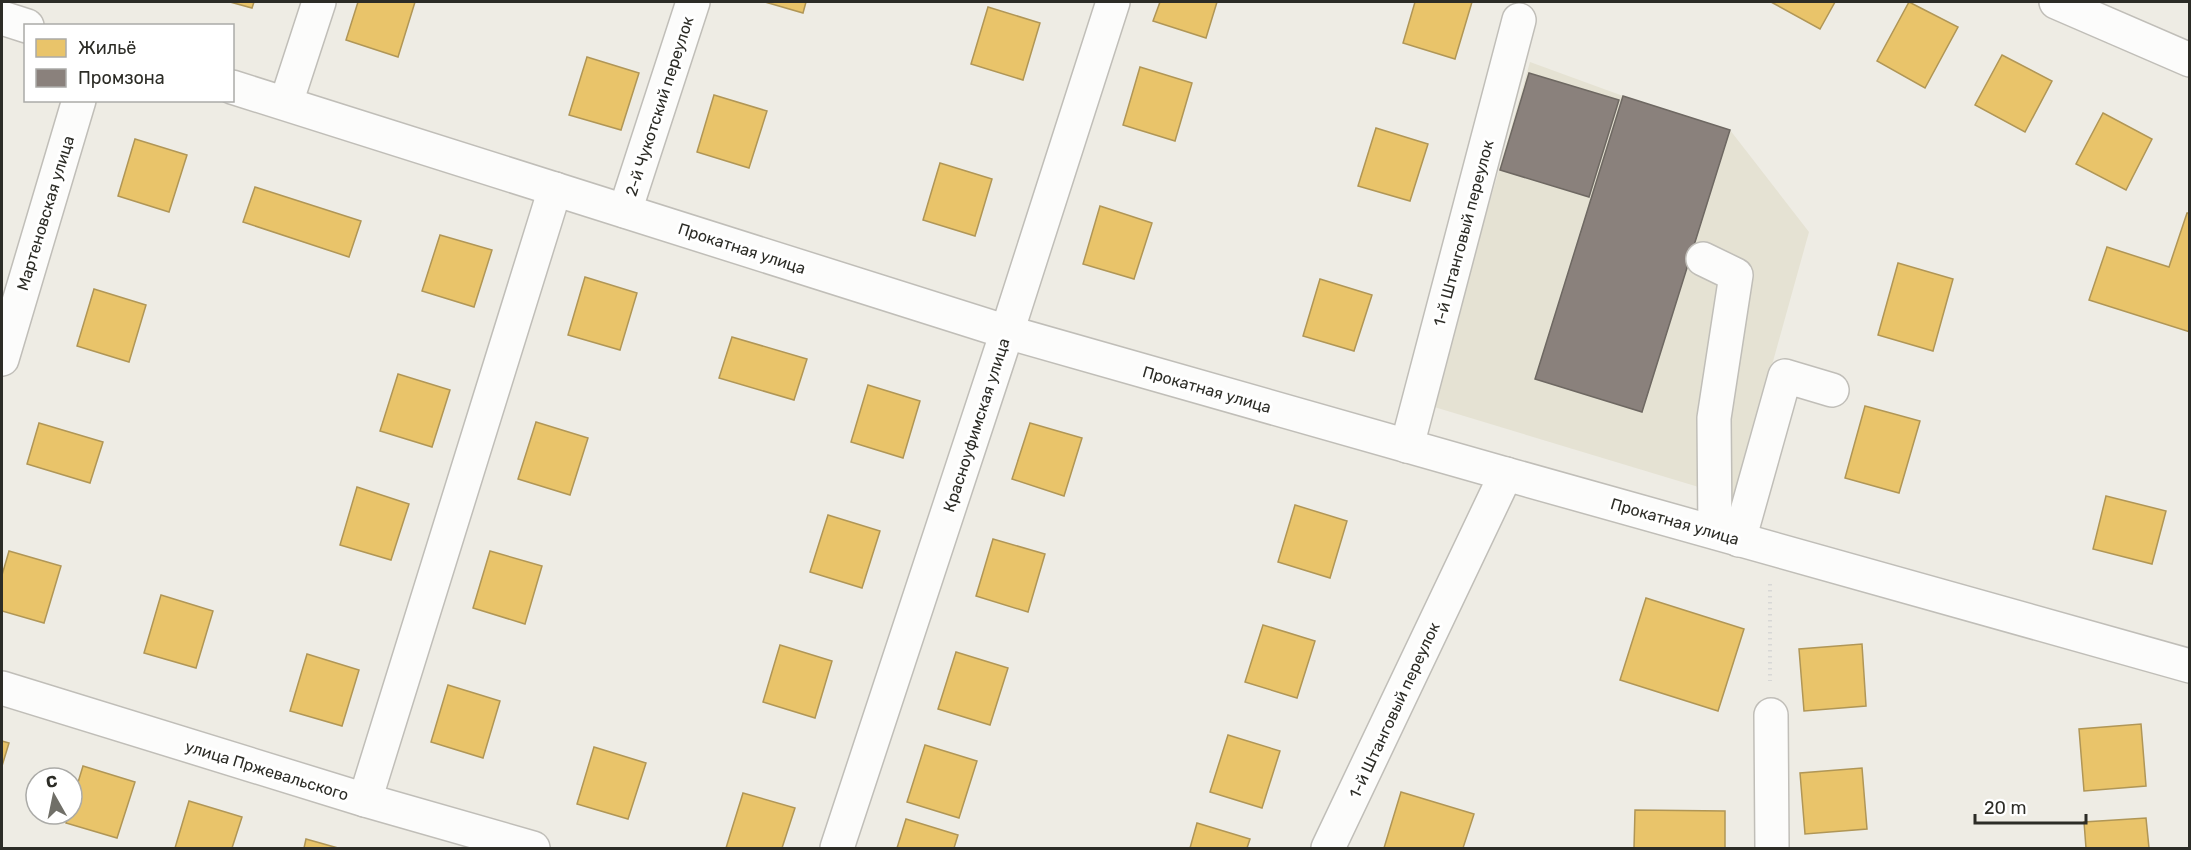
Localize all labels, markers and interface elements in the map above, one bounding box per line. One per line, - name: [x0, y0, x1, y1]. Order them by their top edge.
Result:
- street label: 2-й Чукотский переулок: [621, 13, 698, 198]
- legend: [24, 24, 234, 102]
- text: Жильё: [78, 37, 136, 59]
- text: Промзона: [78, 67, 165, 89]
- street label: Мартеновская улица: [13, 133, 78, 293]
- street label: 1-й Штанговый переулок: [1429, 137, 1498, 328]
- street label: Прокатная улица: [676, 219, 808, 278]
- street label: Красноуфимская улица: [939, 336, 1014, 515]
- street label: Прокатная улица: [1140, 362, 1273, 417]
- street label: Прокатная улица: [1608, 494, 1741, 549]
- street label: 1-й Штанговый переулок: [1345, 619, 1444, 801]
- street label: улица Пржевальского: [183, 737, 351, 804]
- north arrow: [24, 766, 84, 826]
- text: С: [45, 771, 59, 792]
- scale bar: [1975, 787, 2086, 825]
- text: 20 m: [1984, 797, 2026, 819]

